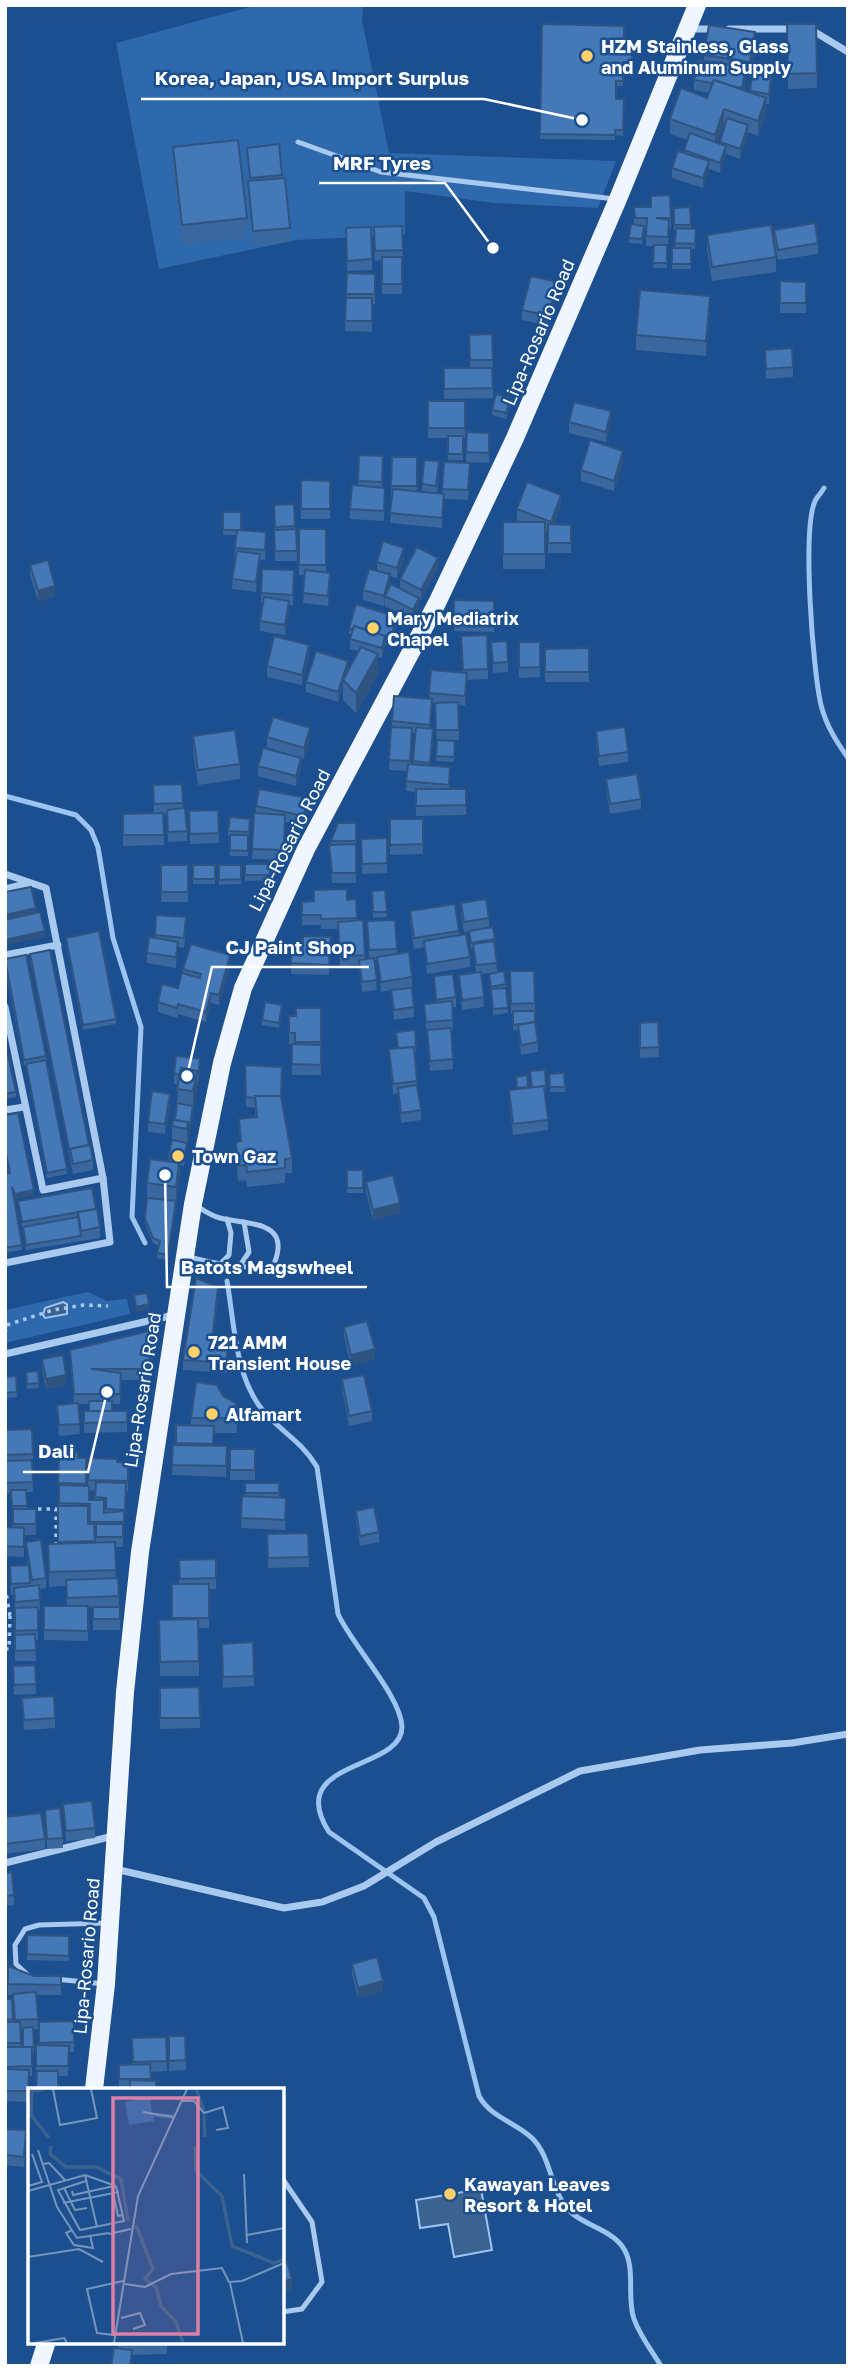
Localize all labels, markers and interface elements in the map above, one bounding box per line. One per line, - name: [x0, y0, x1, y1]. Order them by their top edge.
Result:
- place label: HZM Stainless, Glass and Aluminum Supply: [601, 35, 791, 78]
- marker: HZM Stainless, Glass and Aluminum Supply: [579, 48, 595, 64]
- callout: Korea, Japan, USA Import Surplus: [141, 59, 484, 99]
- text: Korea, Japan, USA Import Surplus: [155, 66, 469, 89]
- callout: MRF Tyres: [319, 143, 445, 183]
- text: MRF Tyres: [333, 151, 431, 174]
- street label: Lipa-Rosario Road: [497, 255, 579, 409]
- place label: Mary Mediatrix Chapel: [387, 607, 519, 650]
- marker: Mary Mediatrix Chapel: [365, 620, 381, 636]
- street label: Lipa-Rosario Road: [244, 765, 334, 915]
- callout: CJ Paint Shop: [212, 927, 369, 967]
- text: CJ Paint Shop: [226, 935, 355, 958]
- place label: Town Gaz: [192, 1145, 276, 1167]
- marker: Town Gaz: [170, 1148, 186, 1164]
- callout: Batots Magswheel: [167, 1247, 367, 1287]
- text: Batots Magswheel: [181, 1255, 353, 1278]
- street label: Lipa-Rosario Road: [119, 1311, 165, 1469]
- place label: 721 AMM Transient House: [208, 1331, 352, 1374]
- marker: 721 AMM Transient House: [186, 1344, 202, 1360]
- place label: Alfamart: [226, 1403, 302, 1425]
- marker: Alfamart: [204, 1406, 220, 1422]
- callout: Dali: [23, 1432, 88, 1472]
- text: Dali: [38, 1439, 74, 1462]
- street label: Lipa-Rosario Road: [68, 1877, 104, 2035]
- inset map: [28, 2088, 284, 2343]
- place label: Kawayan Leaves Resort & Hotel: [464, 2173, 610, 2216]
- marker: Kawayan Leaves Resort & Hotel: [442, 2186, 458, 2202]

